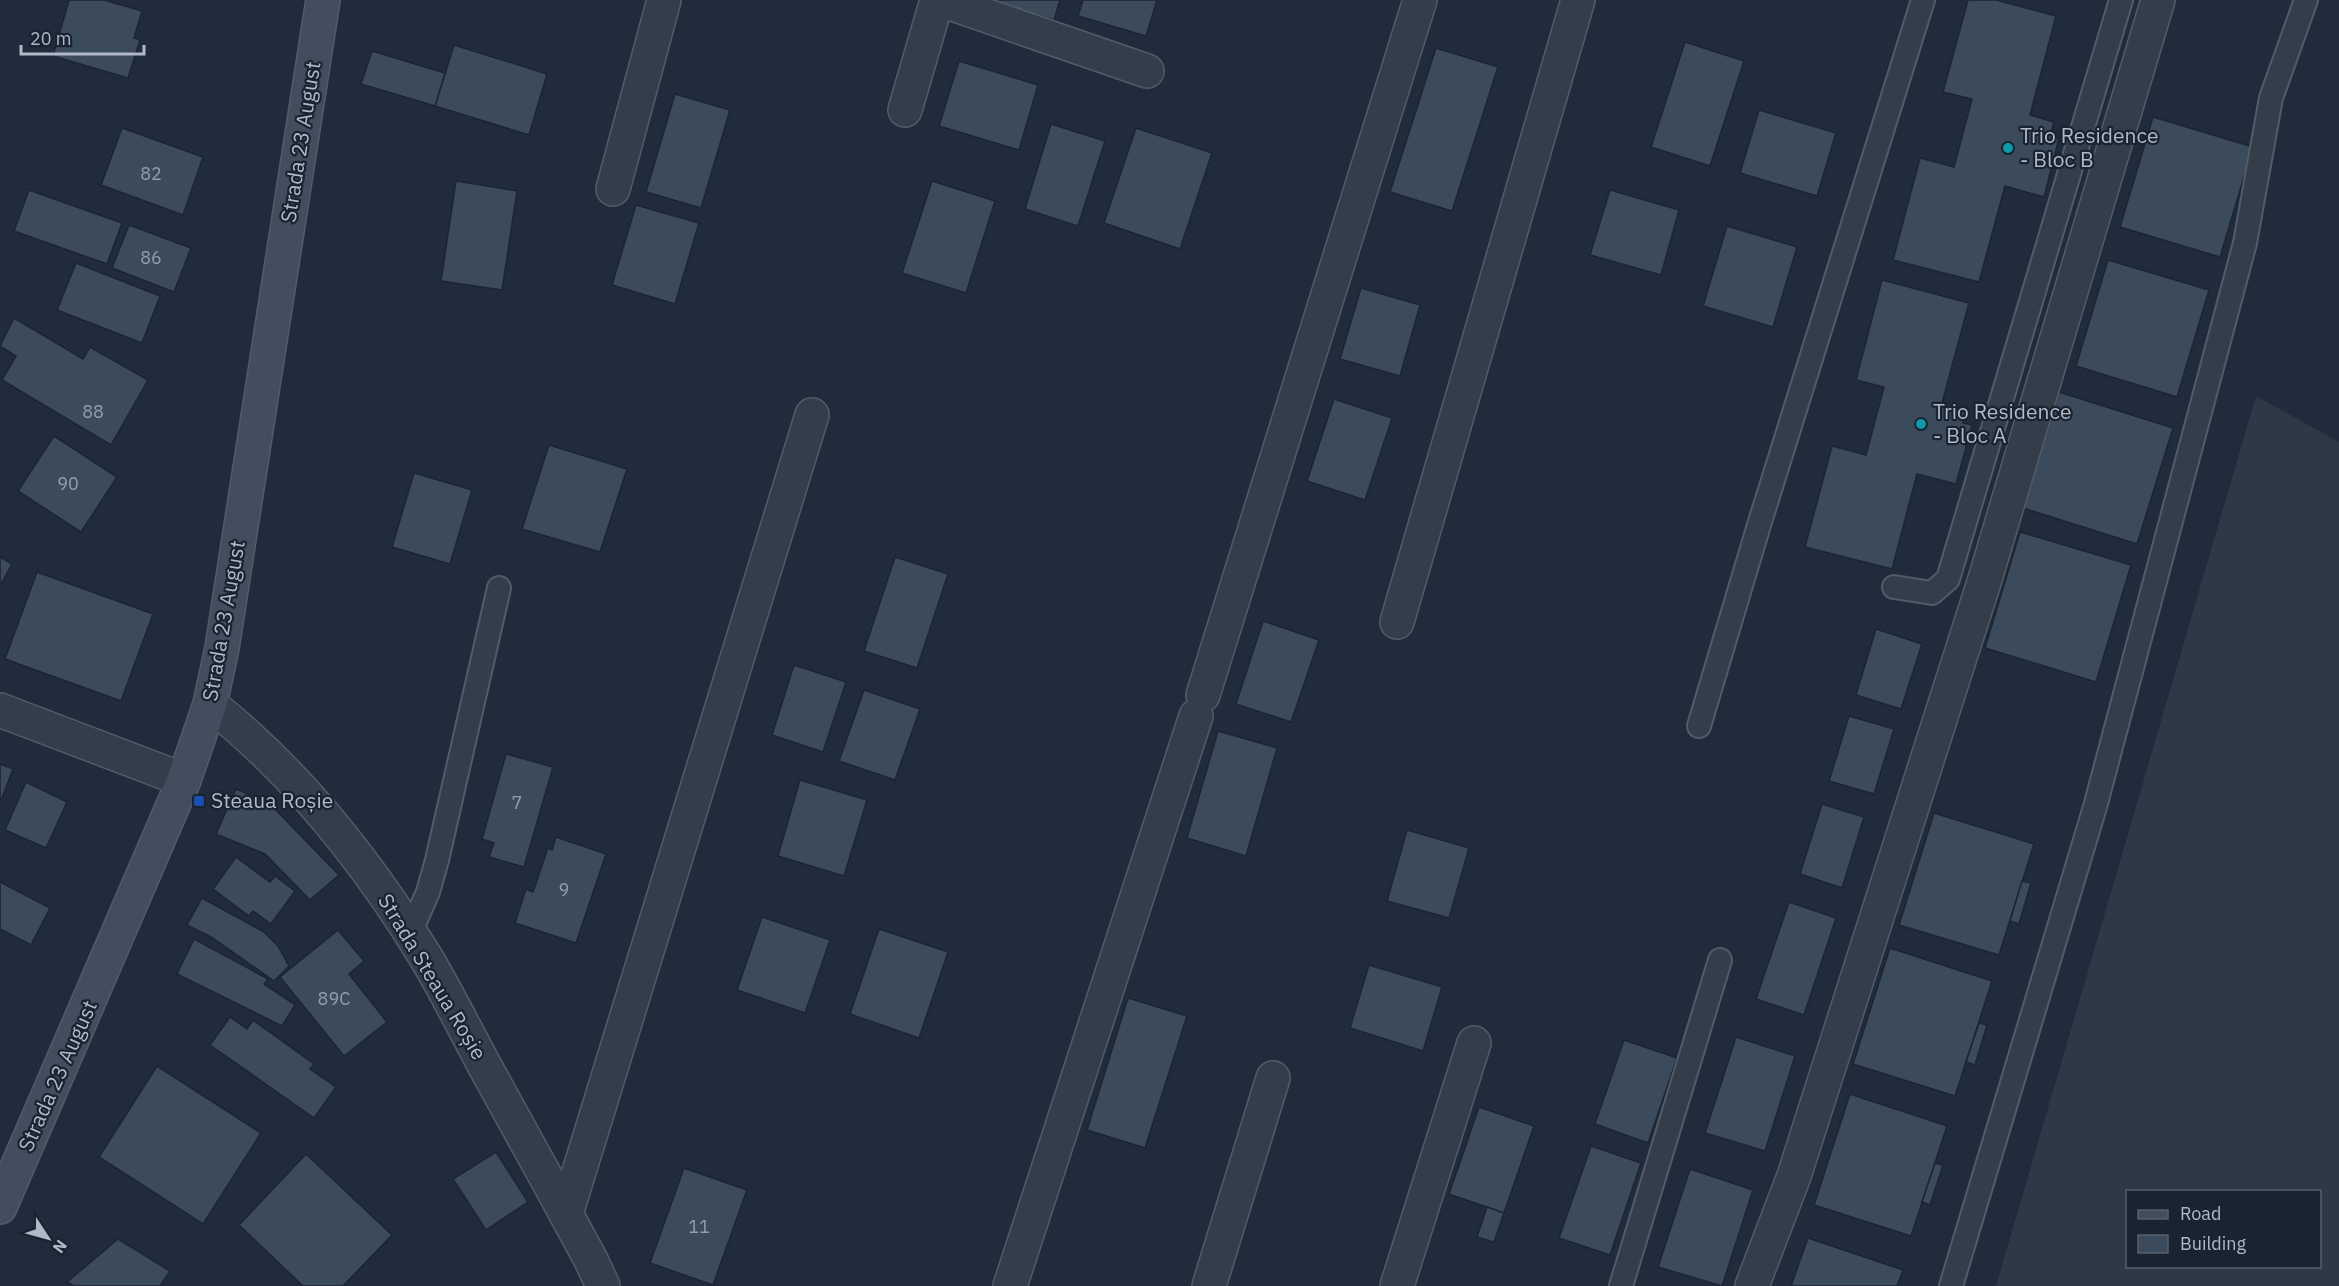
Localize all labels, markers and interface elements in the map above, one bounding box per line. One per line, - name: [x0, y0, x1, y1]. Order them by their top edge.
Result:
- scale bar: [21, 18, 144, 56]
- text: 20 m: [30, 27, 72, 50]
- street label: Strada 23 August: [273, 59, 327, 224]
- place label: Trio Residence - Bloc B: [2020, 121, 2158, 173]
- marker: Trio Residence - Bloc B: [2001, 141, 2015, 155]
- house number: 82: [140, 162, 162, 185]
- house number: 86: [140, 246, 162, 269]
- place label: Trio Residence - Bloc A: [1933, 397, 2071, 449]
- house number: 88: [82, 400, 104, 423]
- marker: Trio Residence - Bloc A: [1914, 417, 1928, 431]
- house number: 90: [57, 472, 79, 495]
- street label: Strada 23 August: [195, 538, 251, 703]
- place label: Steaua Roșie: [211, 786, 333, 814]
- house number: 7: [512, 791, 522, 814]
- marker: Steaua Roșie: [192, 794, 206, 808]
- house number: 9: [559, 878, 569, 901]
- street label: Strada Steaua Roșie: [372, 888, 494, 1065]
- house number: 89C: [318, 987, 350, 1010]
- street label: Strada 23 August: [11, 996, 103, 1156]
- legend: [2126, 1190, 2321, 1268]
- text: Road: [2180, 1202, 2221, 1225]
- north arrow: [18, 1208, 78, 1268]
- house number: 11: [688, 1215, 710, 1238]
- text: Building: [2180, 1232, 2247, 1255]
- text: N: [49, 1236, 72, 1257]

